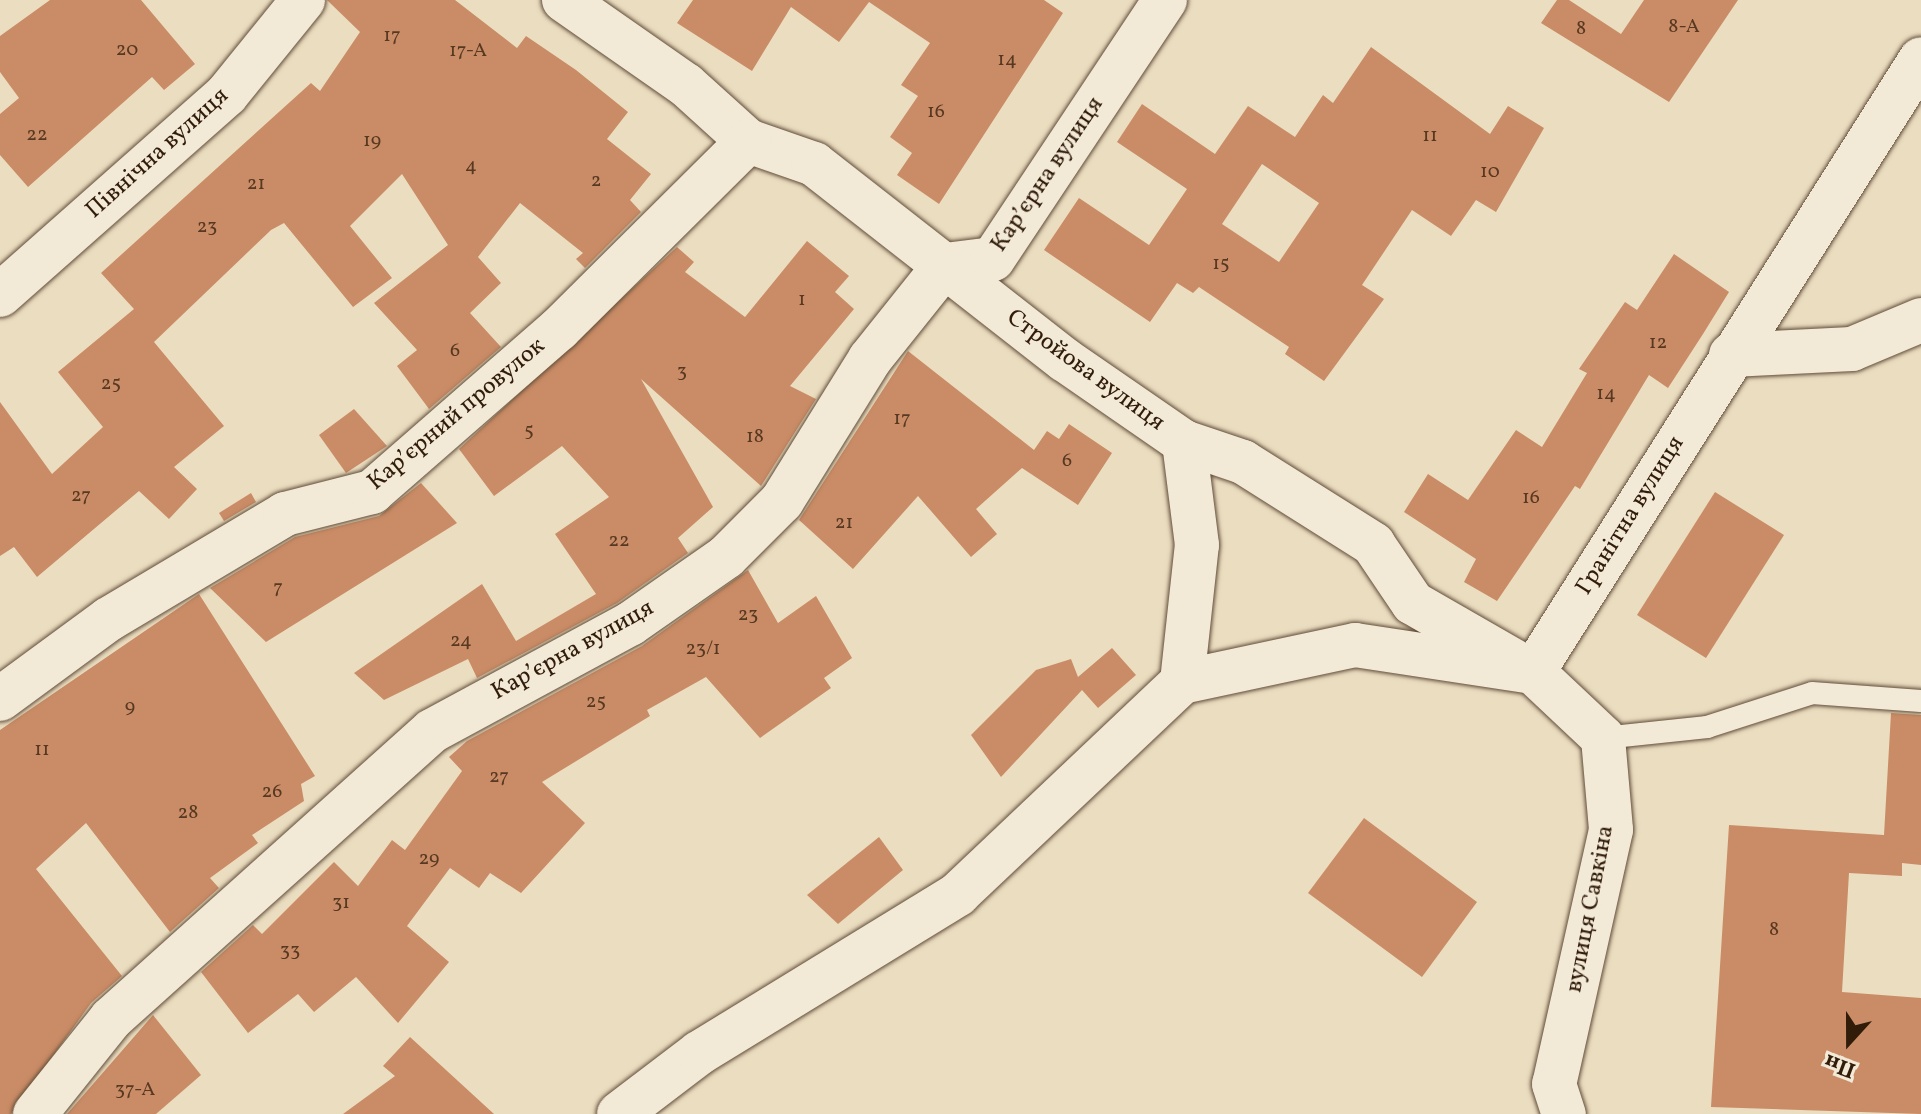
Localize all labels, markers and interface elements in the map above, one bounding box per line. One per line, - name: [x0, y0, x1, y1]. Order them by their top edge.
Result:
- house number: 8-А: [1668, 15, 1700, 39]
- house number: 8: [1576, 17, 1586, 41]
- house number: 17: [383, 24, 401, 48]
- house number: 20: [116, 38, 138, 62]
- house number: 17-А: [449, 39, 487, 63]
- house number: 14: [997, 48, 1017, 72]
- street label: Північна вулиця: [81, 82, 235, 226]
- street label: Карʼєрна вулиця: [985, 92, 1111, 258]
- house number: 16: [927, 100, 945, 124]
- house number: 22: [26, 123, 48, 147]
- house number: 11: [1422, 124, 1438, 148]
- house number: 19: [363, 129, 381, 153]
- house number: 4: [465, 154, 477, 178]
- house number: 10: [1480, 160, 1500, 184]
- house number: 2: [591, 169, 601, 193]
- house number: 21: [247, 172, 265, 196]
- house number: 23: [197, 215, 217, 239]
- house number: 15: [1212, 252, 1230, 276]
- house number: 1: [798, 288, 806, 312]
- street label: Стройова вулиця: [1000, 304, 1170, 438]
- house number: 12: [1649, 331, 1667, 355]
- street label: Карʼєрний провулок: [363, 333, 551, 497]
- house number: 6: [450, 339, 460, 363]
- house number: 3: [677, 360, 687, 384]
- house number: 25: [101, 372, 121, 396]
- house number: 14: [1596, 382, 1616, 406]
- house number: 17: [893, 407, 911, 431]
- house number: 5: [524, 419, 534, 443]
- house number: 18: [746, 425, 764, 449]
- street label: Гранітна вулиця: [1571, 431, 1691, 601]
- house number: 6: [1062, 449, 1072, 473]
- house number: 27: [71, 484, 91, 508]
- house number: 16: [1522, 486, 1540, 510]
- house number: 21: [835, 511, 853, 535]
- house number: 22: [608, 529, 630, 553]
- house number: 7: [273, 576, 283, 600]
- street label: Карʼєрна вулиця: [487, 595, 659, 707]
- house number: 23: [738, 603, 758, 627]
- house number: 24: [450, 629, 472, 653]
- house number: 23/1: [686, 637, 720, 661]
- house number: 25: [586, 690, 606, 714]
- house number: 9: [125, 695, 135, 719]
- house number: 11: [34, 738, 50, 762]
- house number: 27: [489, 765, 509, 789]
- house number: 26: [262, 780, 282, 804]
- house number: 28: [178, 801, 198, 825]
- street label: вулиця Савкіна: [1561, 823, 1621, 995]
- house number: 29: [419, 847, 439, 871]
- house number: 31: [332, 891, 350, 915]
- house number: 8: [1769, 918, 1779, 942]
- house number: 33: [280, 939, 300, 963]
- north arrow: [1809, 1002, 1889, 1082]
- text: Пн: [1820, 1045, 1860, 1085]
- house number: 37-А: [115, 1078, 155, 1102]

